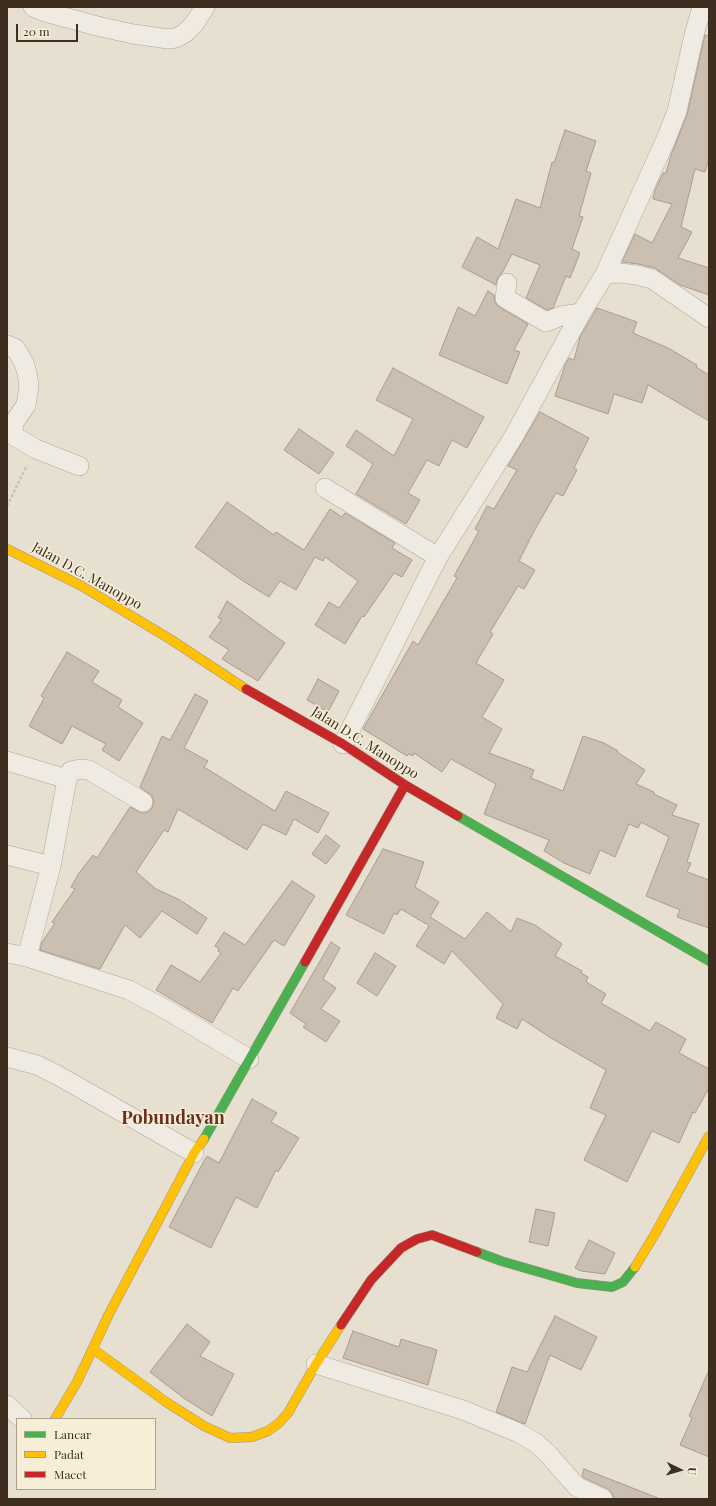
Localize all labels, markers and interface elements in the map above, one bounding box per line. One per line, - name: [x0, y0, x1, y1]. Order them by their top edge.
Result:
- scale bar: [18, 16, 80, 42]
- text: 20 m: [23, 23, 50, 39]
- street label: Jalan D.C. Manoppo: [29, 539, 145, 613]
- street label: Jalan D.C. Manoppo: [308, 703, 422, 783]
- district label: Pobundayan: [121, 1107, 225, 1129]
- legend: [16, 1418, 156, 1490]
- text: Lancar: [54, 1426, 91, 1442]
- text: Padat: [54, 1446, 84, 1462]
- north arrow: [660, 1450, 700, 1490]
- text: Macet: [54, 1466, 87, 1482]
- text: U: [685, 1467, 700, 1476]

